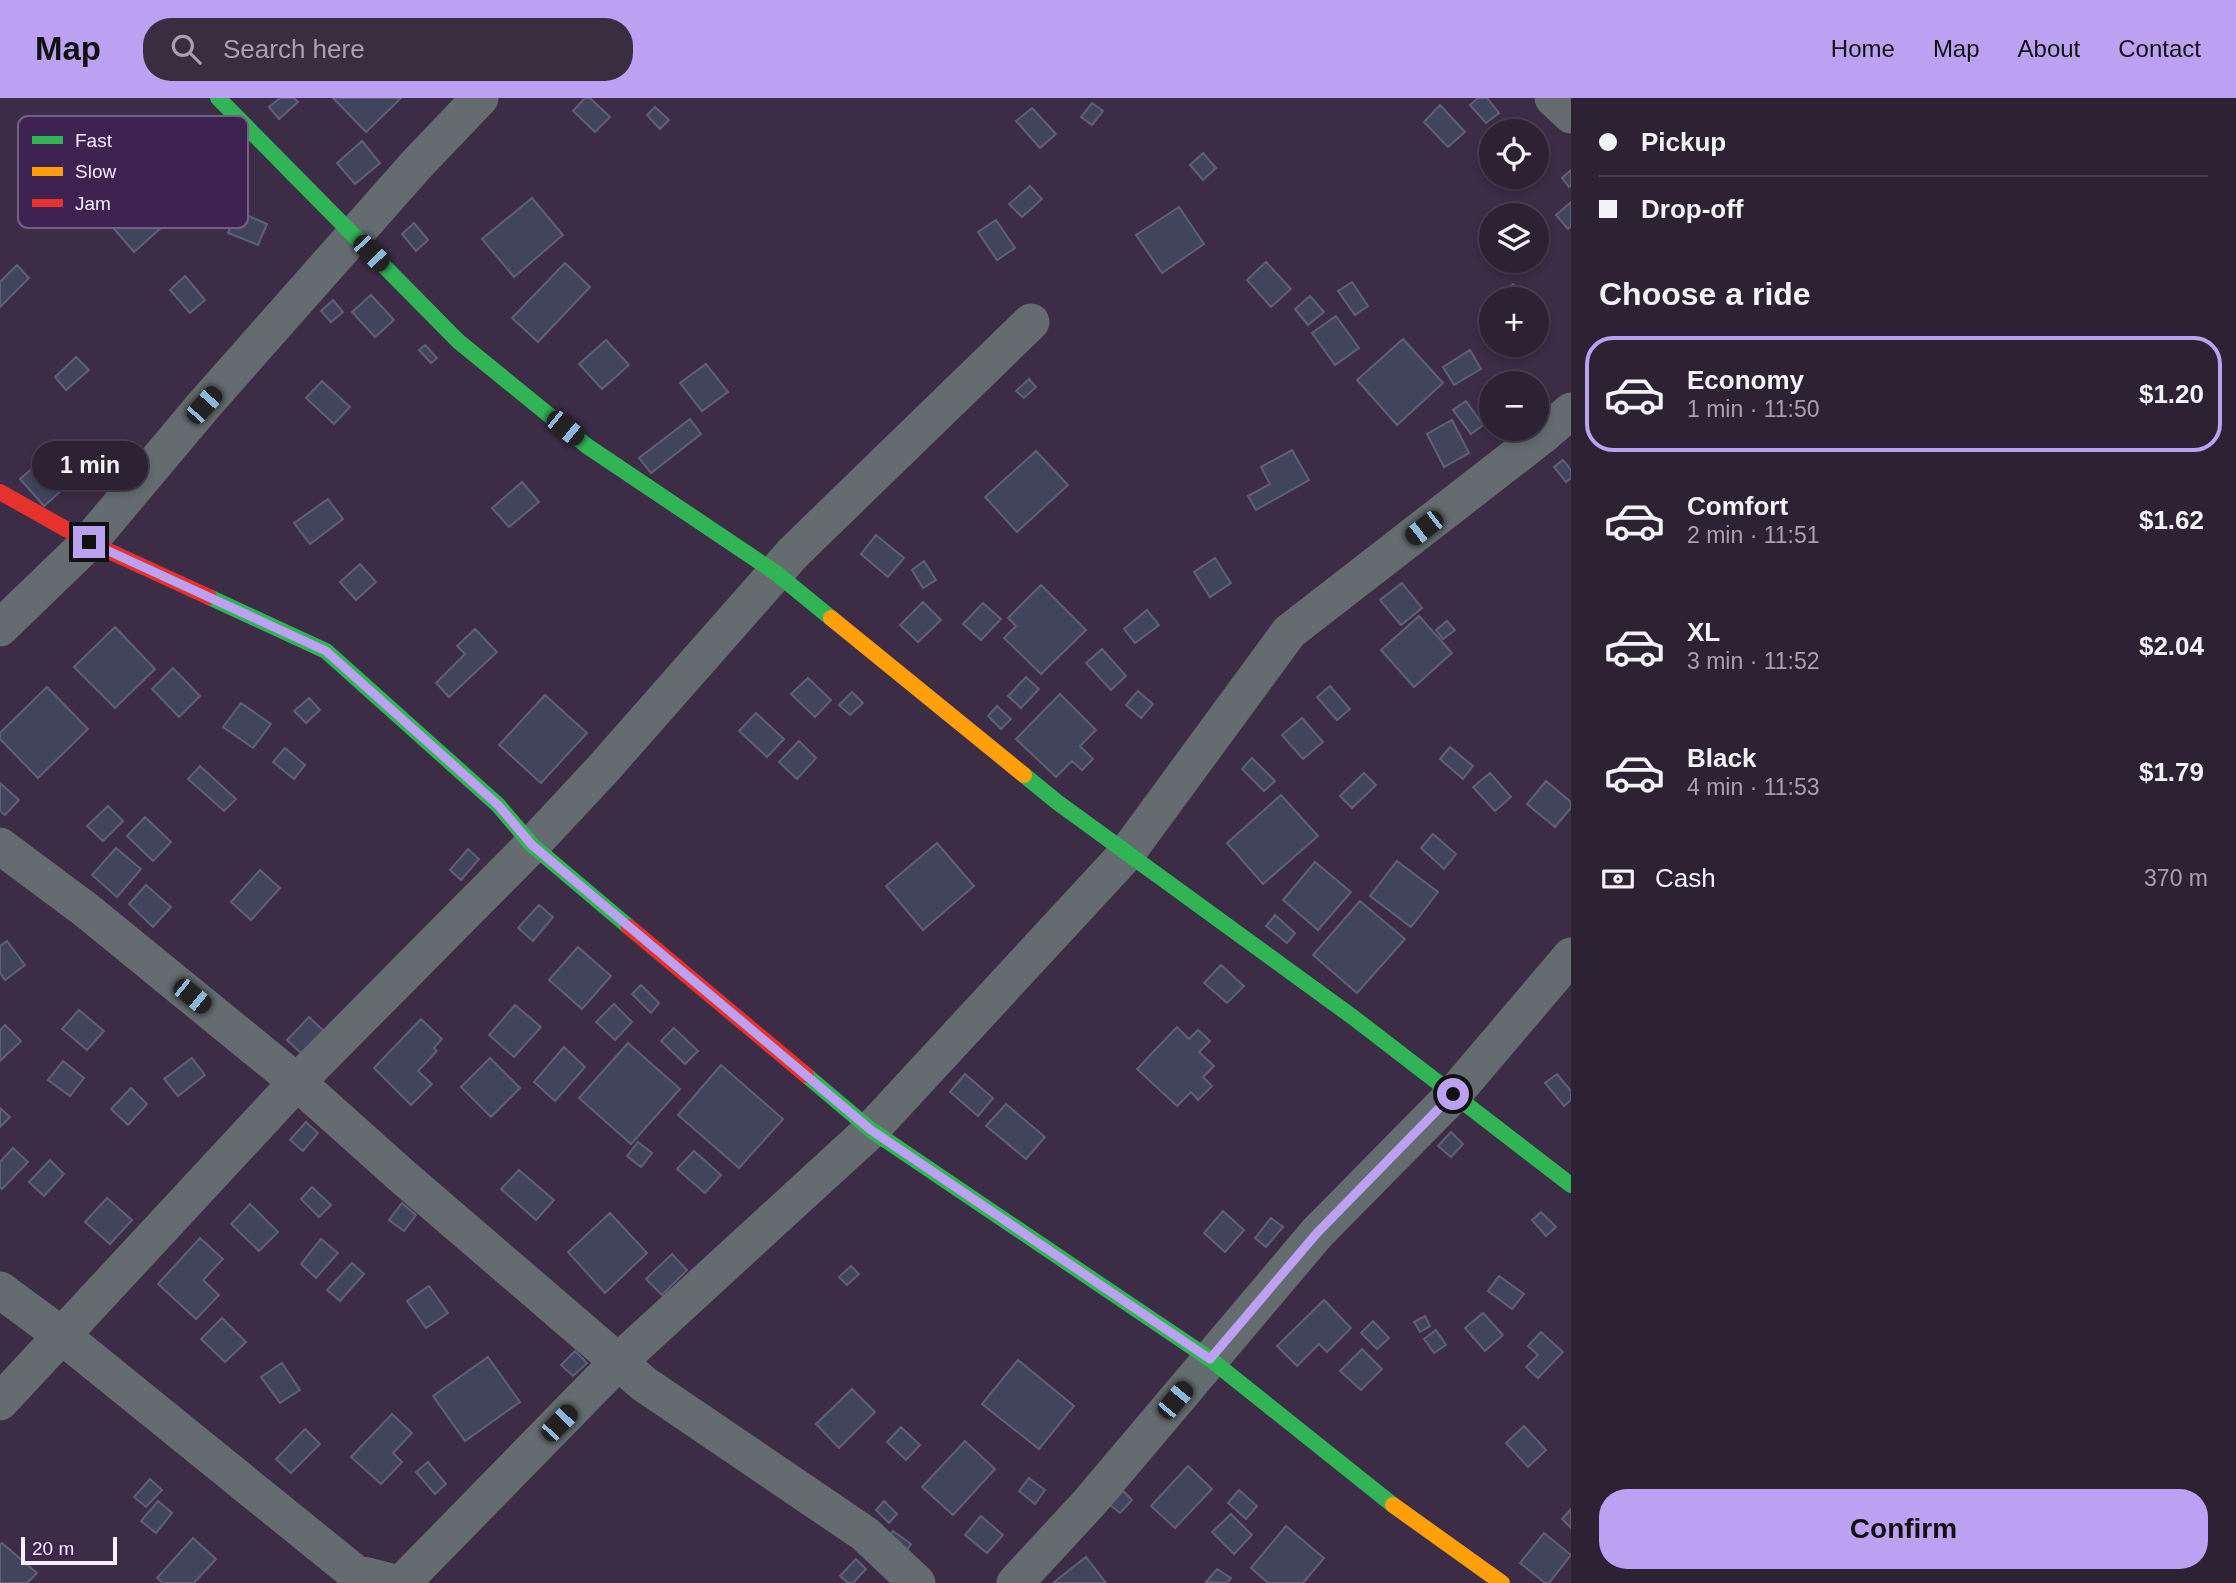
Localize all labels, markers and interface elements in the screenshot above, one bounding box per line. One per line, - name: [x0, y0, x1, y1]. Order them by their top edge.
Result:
- search box: [143, 18, 633, 81]
- text: Map: [35, 30, 101, 67]
- icon: search: [167, 30, 205, 68]
- text: Search here: [223, 34, 365, 64]
- text: Home: [1831, 35, 1895, 62]
- text: Map: [1933, 35, 1980, 62]
- text: About: [2018, 35, 2080, 62]
- text: Contact: [2118, 35, 2201, 62]
- legend: [18, 116, 248, 228]
- map controls: [1479, 119, 1549, 441]
- button: locate: [1479, 119, 1549, 189]
- text: Pickup: [1641, 127, 1726, 157]
- text: Fast: [75, 130, 113, 151]
- text: Slow: [75, 161, 116, 182]
- text: Jam: [75, 193, 111, 214]
- text: Drop-off: [1641, 194, 1744, 224]
- button: layers: [1479, 203, 1549, 273]
- car: [349, 231, 394, 275]
- text: Choose a ride: [1599, 276, 1811, 312]
- button: +: [1479, 287, 1549, 357]
- icon: car: [1603, 363, 1666, 426]
- text: Economy: [1687, 365, 1804, 395]
- button: −: [1479, 371, 1549, 441]
- text: $1.20: [2139, 379, 2204, 409]
- car: [183, 382, 226, 428]
- text: 1 min · 11:50: [1687, 396, 1820, 422]
- car: [543, 407, 588, 449]
- callout: 1 min: [31, 440, 147, 490]
- text: 1 min: [60, 452, 120, 478]
- icon: car: [1603, 489, 1666, 552]
- text: Comfort: [1687, 491, 1788, 521]
- text: $1.62: [2139, 505, 2204, 535]
- car: [1401, 507, 1448, 549]
- text: 2 min · 11:51: [1687, 522, 1820, 548]
- route end: [73, 526, 105, 558]
- icon: car: [1603, 615, 1666, 678]
- text: XL: [1687, 617, 1720, 647]
- text: $2.04: [2139, 631, 2204, 661]
- text: 3 min · 11:52: [1687, 648, 1820, 674]
- icon: car: [1603, 741, 1666, 804]
- text: Black: [1687, 743, 1756, 773]
- text: $1.79: [2139, 757, 2204, 787]
- text: 4 min · 11:53: [1687, 774, 1820, 800]
- icon: cash: [1599, 860, 1637, 898]
- text: Cash: [1655, 863, 1716, 893]
- text: 370 m: [2144, 865, 2208, 891]
- car: [170, 975, 215, 1017]
- route start: [1437, 1078, 1469, 1110]
- car: [1154, 1377, 1197, 1423]
- car: [537, 1401, 582, 1445]
- button: Confirm: [1599, 1489, 2208, 1569]
- scale bar: [21, 1534, 117, 1566]
- text: 20 m: [32, 1538, 74, 1559]

